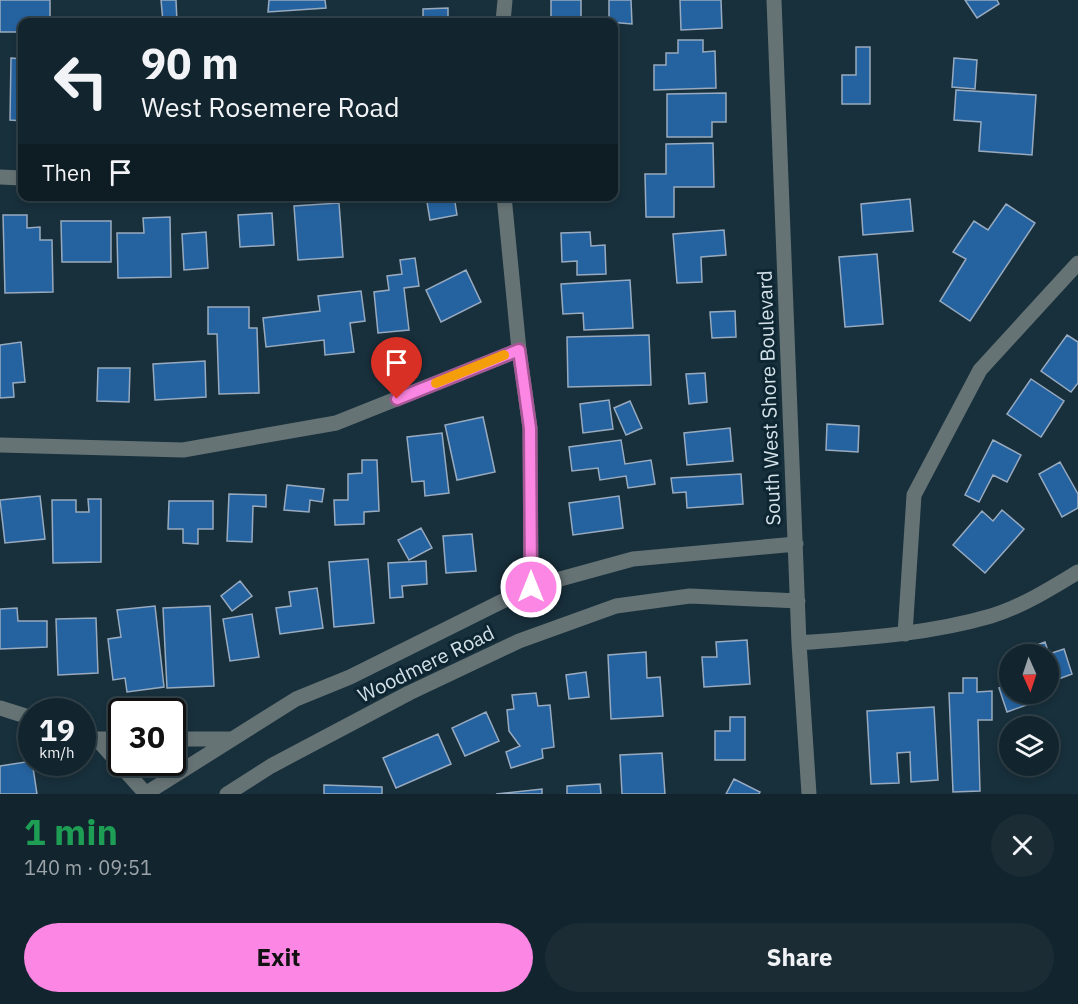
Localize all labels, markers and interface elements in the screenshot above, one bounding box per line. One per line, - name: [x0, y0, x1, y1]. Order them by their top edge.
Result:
- text: 90 m: [141, 36, 239, 91]
- icon: left: [42, 42, 120, 120]
- text: West Rosemere Road: [141, 89, 400, 124]
- icon: arrive: [104, 156, 137, 189]
- text: Then: [42, 158, 92, 187]
- street label: South West Shore Boulevard: [751, 270, 786, 526]
- pin: [371, 337, 422, 399]
- icon: arrive: [380, 346, 413, 379]
- position arrow: [499, 555, 563, 619]
- street label: Woodmere Road: [353, 619, 499, 708]
- north arrow: [999, 644, 1059, 704]
- map controls: [999, 644, 1059, 776]
- speed limit sign: 30: [108, 698, 186, 776]
- text: 19: [39, 710, 75, 749]
- button: layers: [999, 716, 1059, 776]
- text: km/h: [39, 743, 75, 762]
- text: 1 min: [24, 808, 118, 855]
- button: close: [991, 814, 1054, 877]
- text: 140 m · 09:51: [24, 854, 152, 881]
- button: Exit: [24, 923, 533, 992]
- button: Share: [545, 923, 1054, 992]

